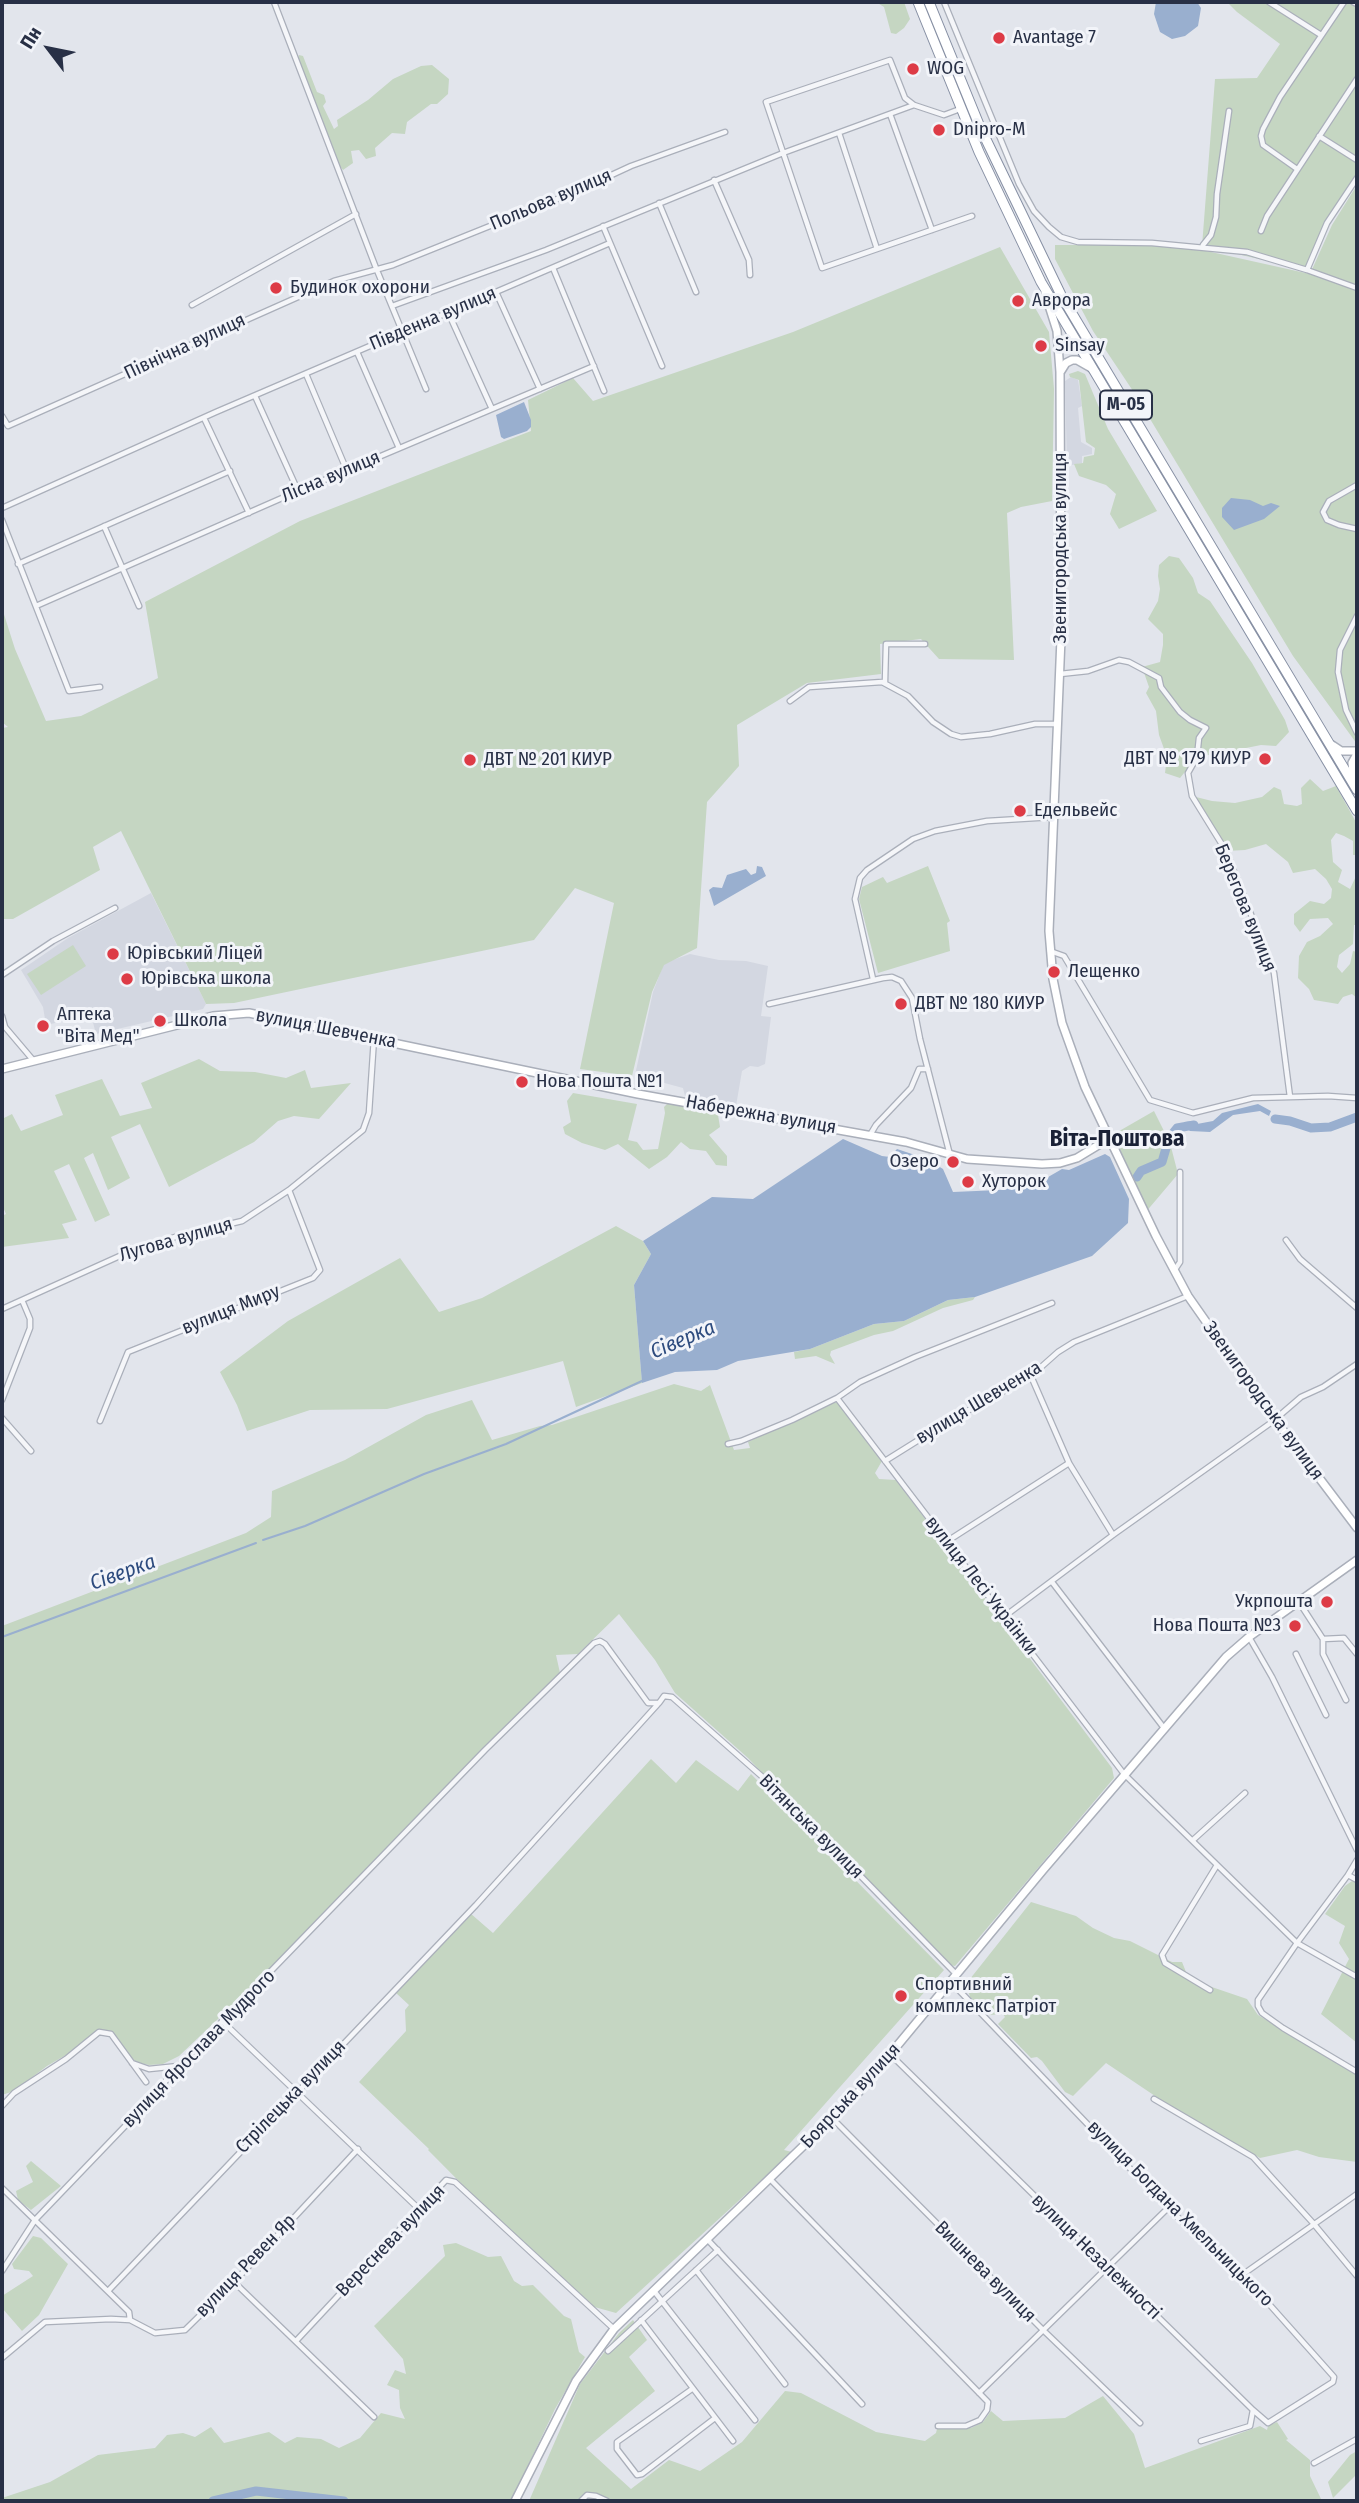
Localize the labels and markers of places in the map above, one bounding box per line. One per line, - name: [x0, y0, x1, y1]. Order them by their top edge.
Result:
- place label: Avantage 7: [1013, 27, 1096, 49]
- marker: Avantage 7: [991, 30, 1007, 46]
- place label: WOG: [927, 58, 964, 80]
- marker: WOG: [905, 61, 921, 77]
- place label: Dnipro-M: [953, 119, 1026, 141]
- marker: Dnipro-M: [931, 122, 947, 138]
- place label: Будинок охорони: [290, 277, 430, 299]
- marker: Будинок охорони: [268, 280, 284, 296]
- place label: Аврора: [1032, 290, 1091, 312]
- marker: Аврора: [1010, 293, 1026, 309]
- place label: Sinsay: [1055, 335, 1105, 357]
- marker: Sinsay: [1033, 338, 1049, 354]
- place label: ДВТ № 179 КИУР: [1124, 748, 1251, 770]
- place label: ДВТ № 201 КИУР: [484, 749, 612, 771]
- marker: ДВТ № 179 КИУР: [1257, 751, 1273, 767]
- marker: ДВТ № 201 КИУР: [462, 752, 478, 768]
- place label: Едельвейс: [1034, 800, 1117, 822]
- marker: Едельвейс: [1012, 803, 1028, 819]
- place label: Юрівський Ліцей: [127, 943, 263, 965]
- marker: Юрівський Ліцей: [105, 946, 121, 962]
- place label: Лещенко: [1068, 961, 1140, 983]
- marker: Лещенко: [1046, 964, 1062, 980]
- place label: Юрівська школа: [141, 968, 271, 990]
- marker: Юрівська школа: [119, 971, 135, 987]
- place label: ДВТ № 180 КИУР: [915, 993, 1045, 1015]
- marker: ДВТ № 180 КИУР: [893, 996, 909, 1012]
- place label: Аптека "Віта Мед": [57, 1004, 140, 1048]
- place label: Школа: [174, 1010, 227, 1032]
- marker: Школа: [152, 1013, 168, 1029]
- marker: Аптека "Віта Мед": [35, 1018, 51, 1034]
- place label: Нова Пошта №1: [536, 1071, 663, 1093]
- marker: Нова Пошта №1: [514, 1074, 530, 1090]
- place label: Озеро: [889, 1151, 939, 1173]
- marker: Озеро: [945, 1154, 961, 1170]
- place label: Хуторок: [982, 1171, 1046, 1193]
- marker: Хуторок: [960, 1174, 976, 1190]
- place label: Укрпошта: [1235, 1591, 1313, 1613]
- marker: Укрпошта: [1319, 1594, 1335, 1610]
- place label: Нова Пошта №3: [1153, 1615, 1281, 1637]
- marker: Нова Пошта №3: [1287, 1618, 1303, 1634]
- place label: Спортивний комплекс Патріот: [915, 1974, 1056, 2018]
- marker: Спортивний комплекс Патріот: [893, 1988, 909, 2004]

